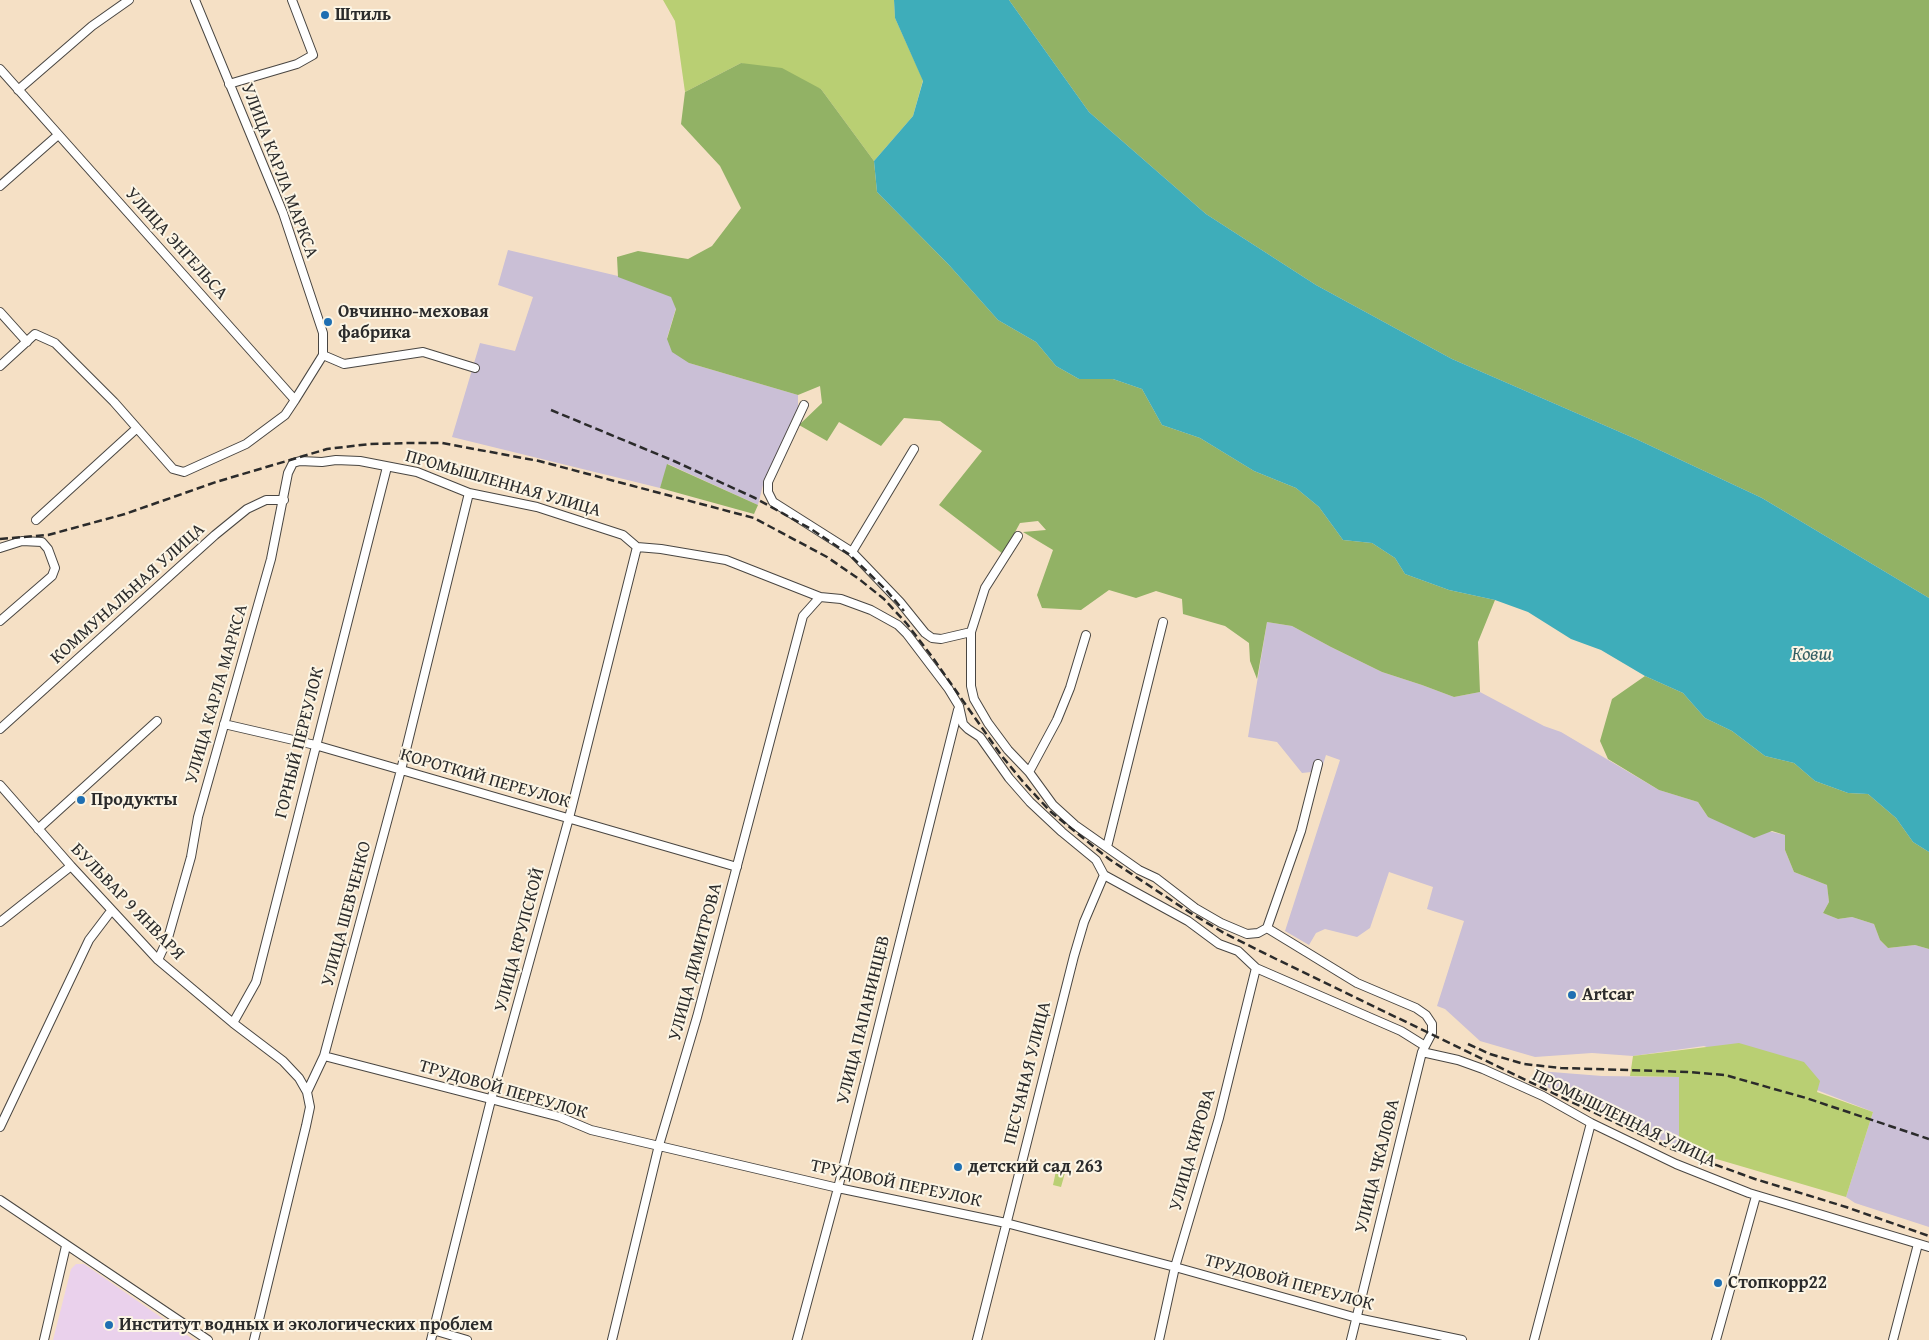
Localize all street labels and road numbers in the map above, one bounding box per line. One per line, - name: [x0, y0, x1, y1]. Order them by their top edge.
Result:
- street label: УЛИЦА КАРЛА МАРКСА: [236, 81, 322, 261]
- street label: УЛИЦА ЭНГЕЛЬСА: [120, 184, 232, 304]
- street label: ПРОМЫШЛЕННАЯ УЛИЦА: [403, 446, 603, 522]
- street label: КОММУНАЛЬНАЯ УЛИЦА: [46, 519, 210, 669]
- street label: УЛИЦА КАРЛА МАРКСА: [181, 602, 253, 786]
- street label: ГОРНЫЙ ПЕРЕУЛОК: [271, 665, 329, 821]
- street label: КОРОТКИЙ ПЕРЕУЛОК: [398, 744, 572, 814]
- street label: БУЛЬВАР 9 ЯНВАРЯ: [66, 839, 188, 965]
- street label: УЛИЦА ШЕВЧЕНКО: [317, 839, 377, 989]
- street label: УЛИЦА КРУПСКОЙ: [490, 866, 550, 1014]
- street label: УЛИЦА ДИМИТРОВА: [665, 881, 727, 1043]
- street label: УЛИЦА ПАПАНИНЦЕВ: [833, 933, 895, 1107]
- street label: ПЕСЧАНАЯ УЛИЦА: [1000, 999, 1056, 1147]
- street label: ТРУДОВОЙ ПЕРЕУЛОК: [416, 1056, 590, 1124]
- street label: ПРОМЫШЛЕННАЯ УЛИЦА: [1528, 1065, 1720, 1173]
- street label: УЛИЦА КИРОВА: [1165, 1087, 1221, 1213]
- street label: УЛИЦА ЧКАЛОВА: [1351, 1097, 1405, 1235]
- street label: ТРУДОВОЙ ПЕРЕУЛОК: [809, 1155, 983, 1213]
- street label: ТРУДОВОЙ ПЕРЕУЛОК: [1202, 1250, 1376, 1316]

